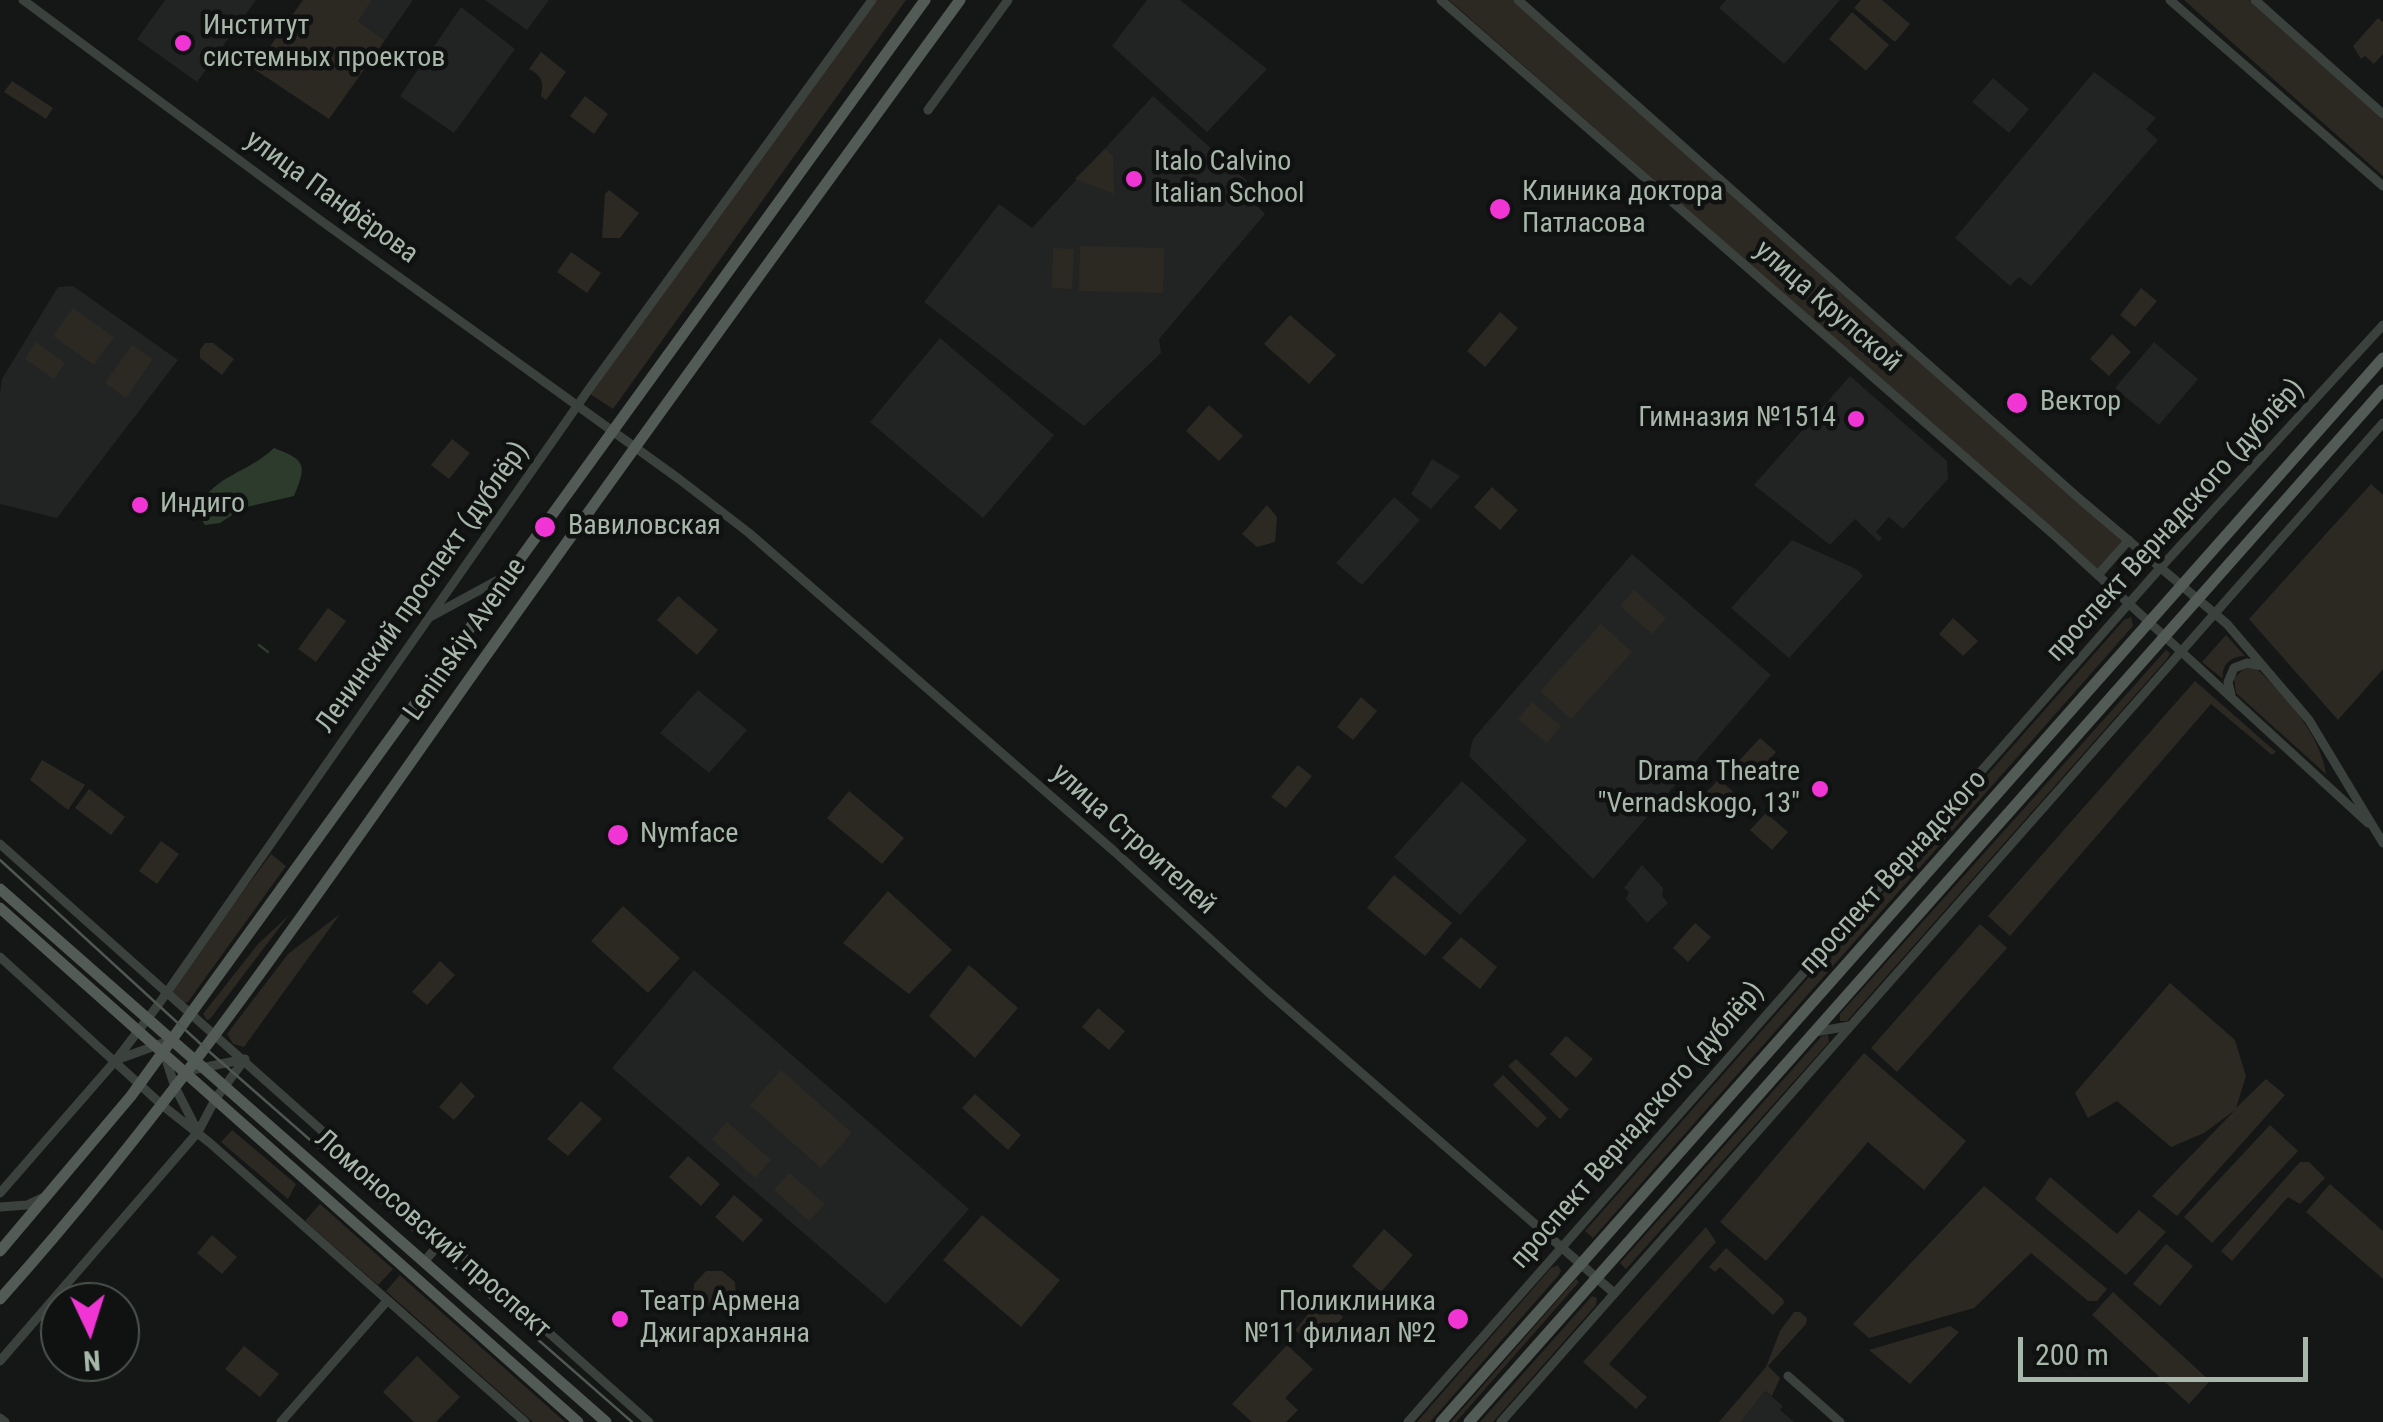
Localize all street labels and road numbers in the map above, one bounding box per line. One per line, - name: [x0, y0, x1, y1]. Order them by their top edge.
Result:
- street label: улица Панфёрова: [238, 124, 424, 272]
- street label: улица Крупской: [1747, 234, 1907, 380]
- street label: проспект Вернадского (дублёр): [2040, 373, 2312, 669]
- street label: Ленинский проспект (дублёр): [309, 436, 537, 740]
- street label: Leninskiy Avenue: [398, 552, 534, 728]
- street label: улица Строителей: [1044, 757, 1222, 923]
- street label: проспект Вернадского: [1793, 764, 1995, 982]
- street label: проспект Вернадского (дублёр): [1504, 976, 1772, 1276]
- street label: Ломоносовский проспект: [307, 1123, 557, 1347]

